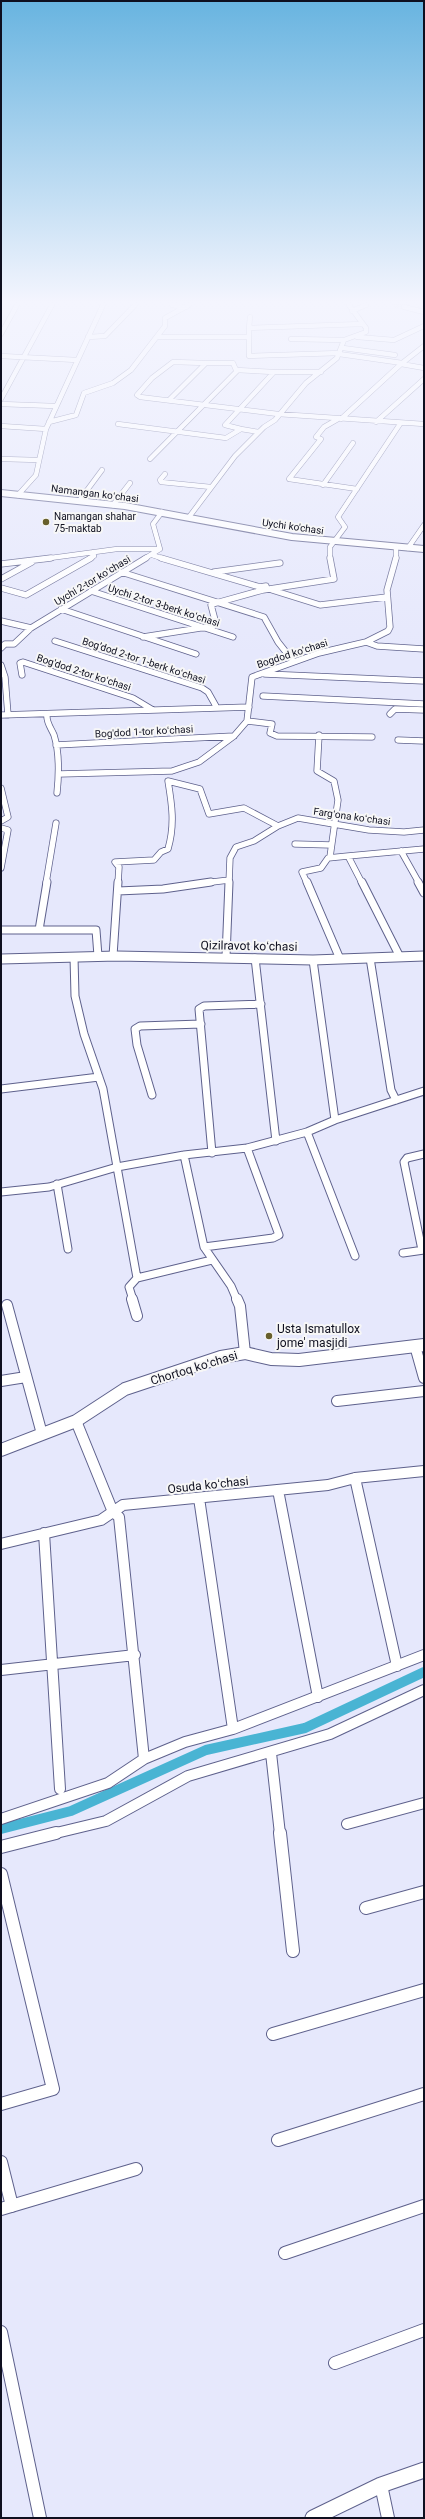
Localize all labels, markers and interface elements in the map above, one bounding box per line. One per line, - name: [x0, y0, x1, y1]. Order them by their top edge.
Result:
- street label: Namangan koʻchasi: [51, 483, 139, 504]
- place label: Namangan shahar 75-maktab: [54, 511, 136, 534]
- marker: Namangan shahar 75-maktab: [41, 517, 51, 527]
- street label: Uychi ko'chasi: [261, 517, 324, 536]
- street label: Uychi 2-tor koʻchasi: [52, 553, 132, 607]
- street label: Uychi 2-tor 3-berk koʻchasi: [107, 582, 221, 629]
- street label: Bogʼdod 2-tor 1-berk koʻchasi: [81, 635, 207, 686]
- street label: Bogdod koʻchasi: [255, 637, 329, 670]
- street label: Bog'dod 2-tor koʻchasi: [35, 652, 132, 693]
- street label: Bog'dod 1-tor koʻchasi: [95, 723, 193, 740]
- street label: Fargʻona koʻchasi: [313, 806, 391, 827]
- street label: Qizilravot koʻchasi: [200, 938, 298, 954]
- place label: Usta Ismatullox jome' masjidi: [276, 1322, 360, 1350]
- marker: Usta Ismatullox jome' masjidi: [264, 1331, 274, 1341]
- street label: Chortoq koʻchasi: [149, 1348, 239, 1388]
- street label: Osuda koʻchasi: [167, 1474, 249, 1496]

